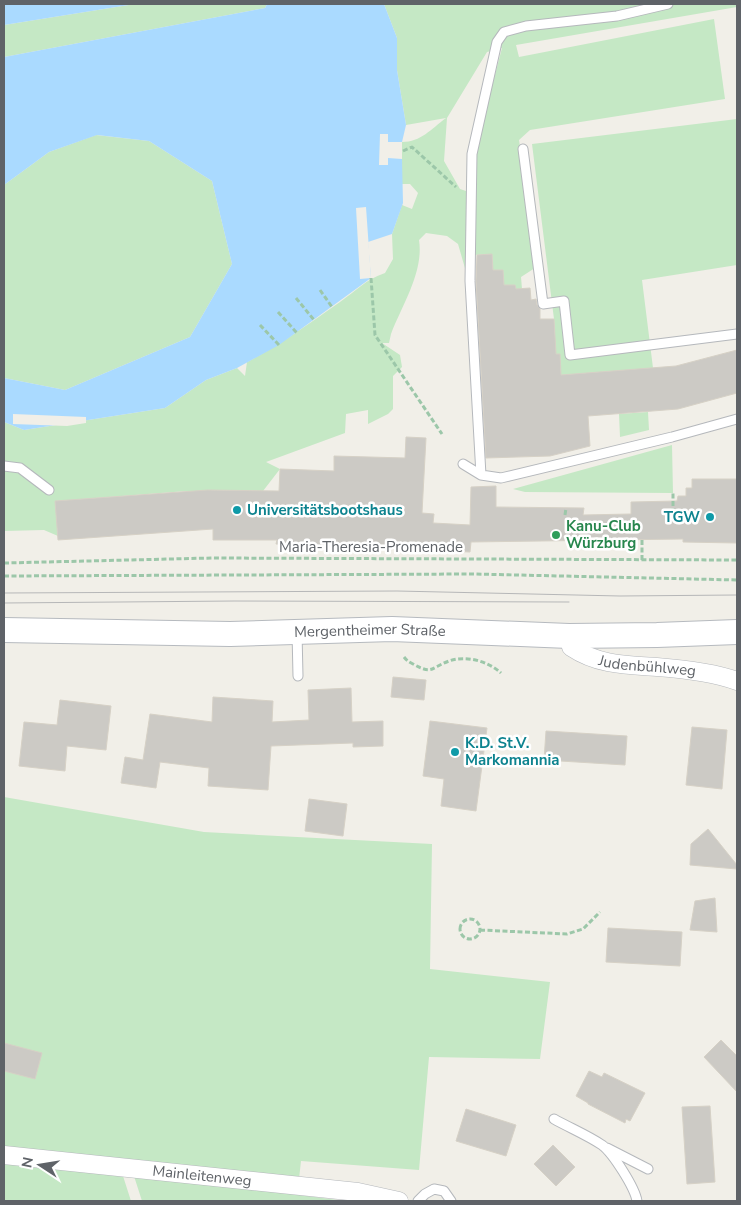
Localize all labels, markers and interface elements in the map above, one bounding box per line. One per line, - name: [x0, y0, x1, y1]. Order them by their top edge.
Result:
- place label: Universitätsbootshaus: [247, 500, 403, 520]
- marker: Universitätsbootshaus: [231, 504, 243, 516]
- place label: TGW: [664, 507, 700, 527]
- marker: TGW: [704, 511, 716, 523]
- place label: Kanu-Club Würzburg: [566, 516, 641, 553]
- marker: Kanu-Club Würzburg: [550, 529, 562, 541]
- street label: Maria-Theresia-Promenade: [279, 537, 463, 557]
- street label: Mergentheimer Straße: [294, 619, 446, 642]
- street label: Judenbühlweg: [595, 650, 697, 681]
- place label: K.D. St.V. Markomannia: [465, 733, 560, 770]
- marker: K.D. St.V. Markomannia: [449, 746, 461, 758]
- north arrow: [15, 1140, 65, 1190]
- text: N: [17, 1155, 38, 1170]
- street label: Mainleitenweg: [151, 1161, 252, 1191]

